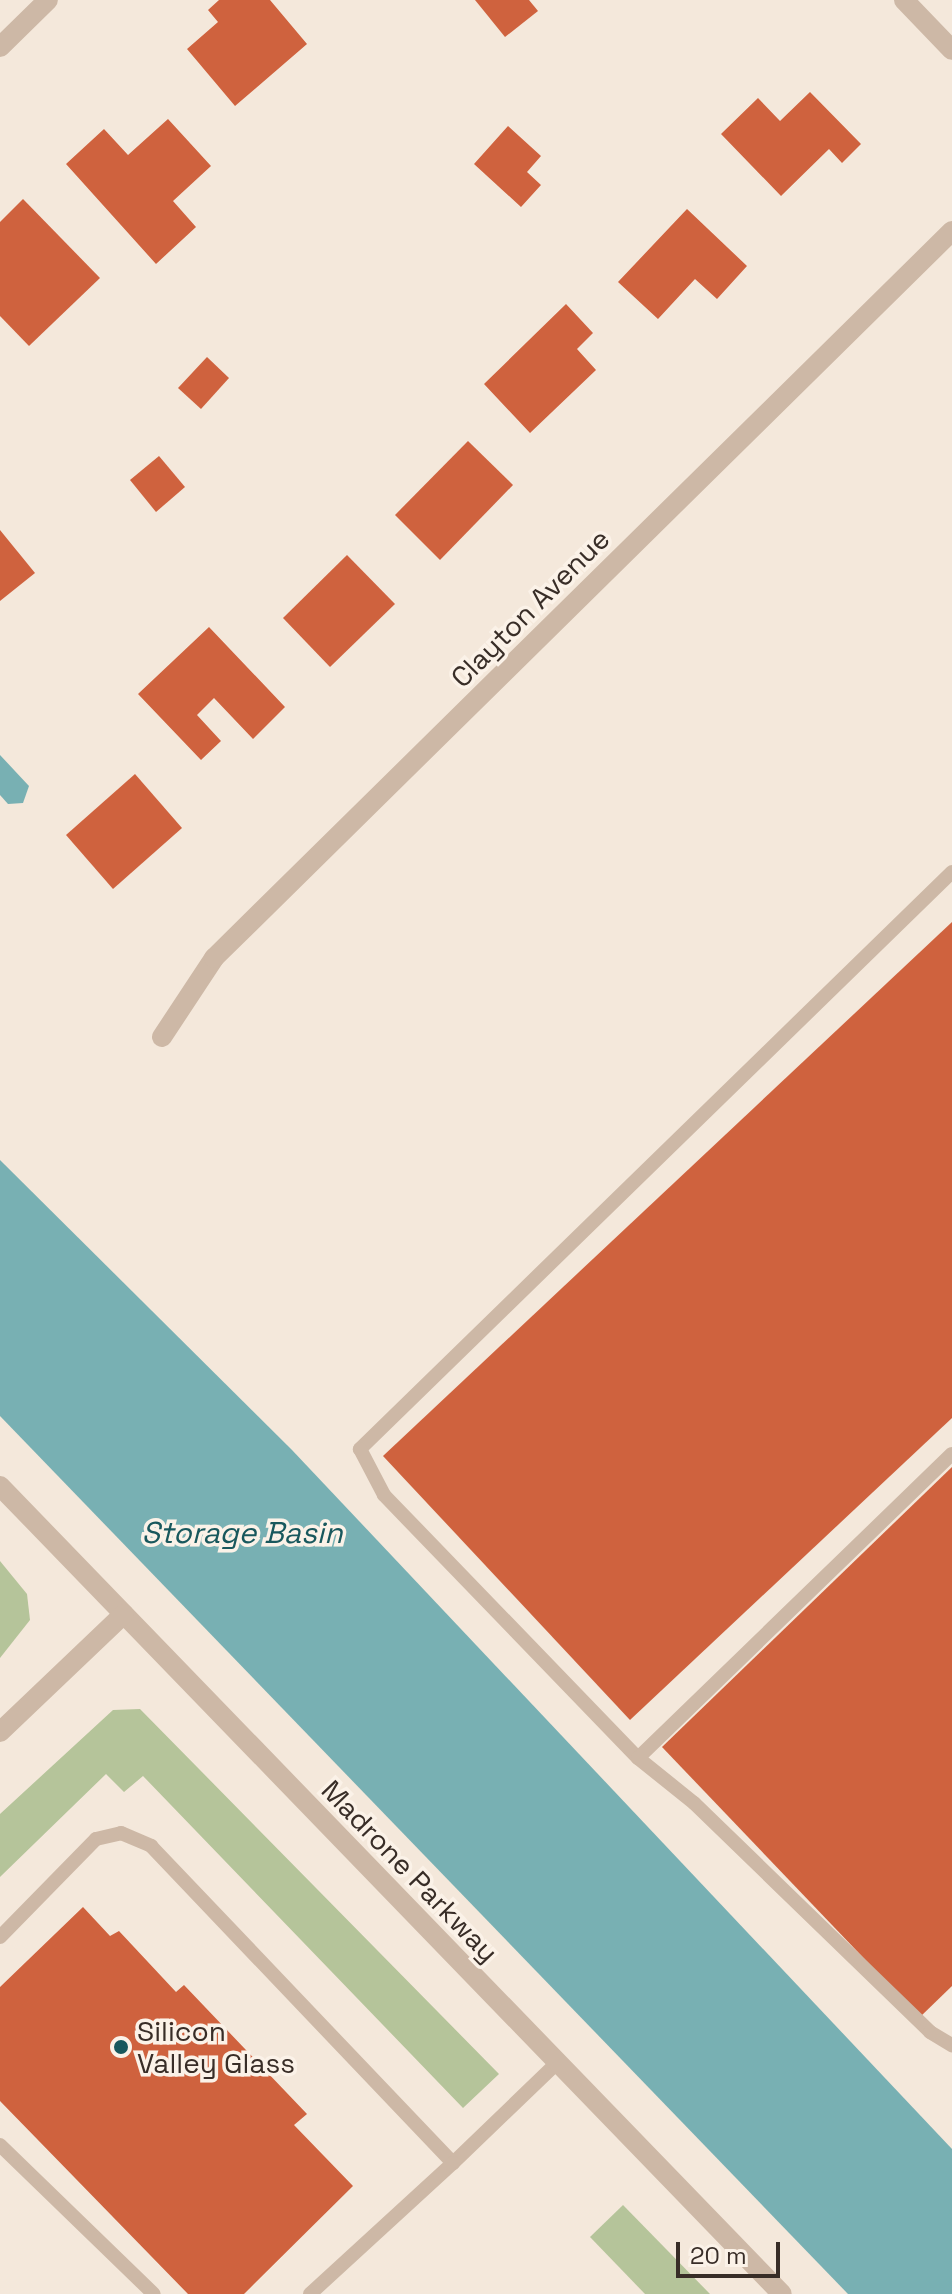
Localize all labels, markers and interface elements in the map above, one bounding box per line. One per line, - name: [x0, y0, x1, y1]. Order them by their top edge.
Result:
- street label: Clayton Avenue: [444, 522, 616, 694]
- water label: Storage Basin: [141, 1515, 343, 1551]
- street label: Madrone Parkway: [315, 1773, 505, 1969]
- place label: Silicon Valley Glass: [137, 2014, 295, 2080]
- marker: Silicon Valley Glass: [112, 2038, 130, 2056]
- scale bar: [680, 2226, 784, 2276]
- text: 20 m: [690, 2240, 747, 2271]

